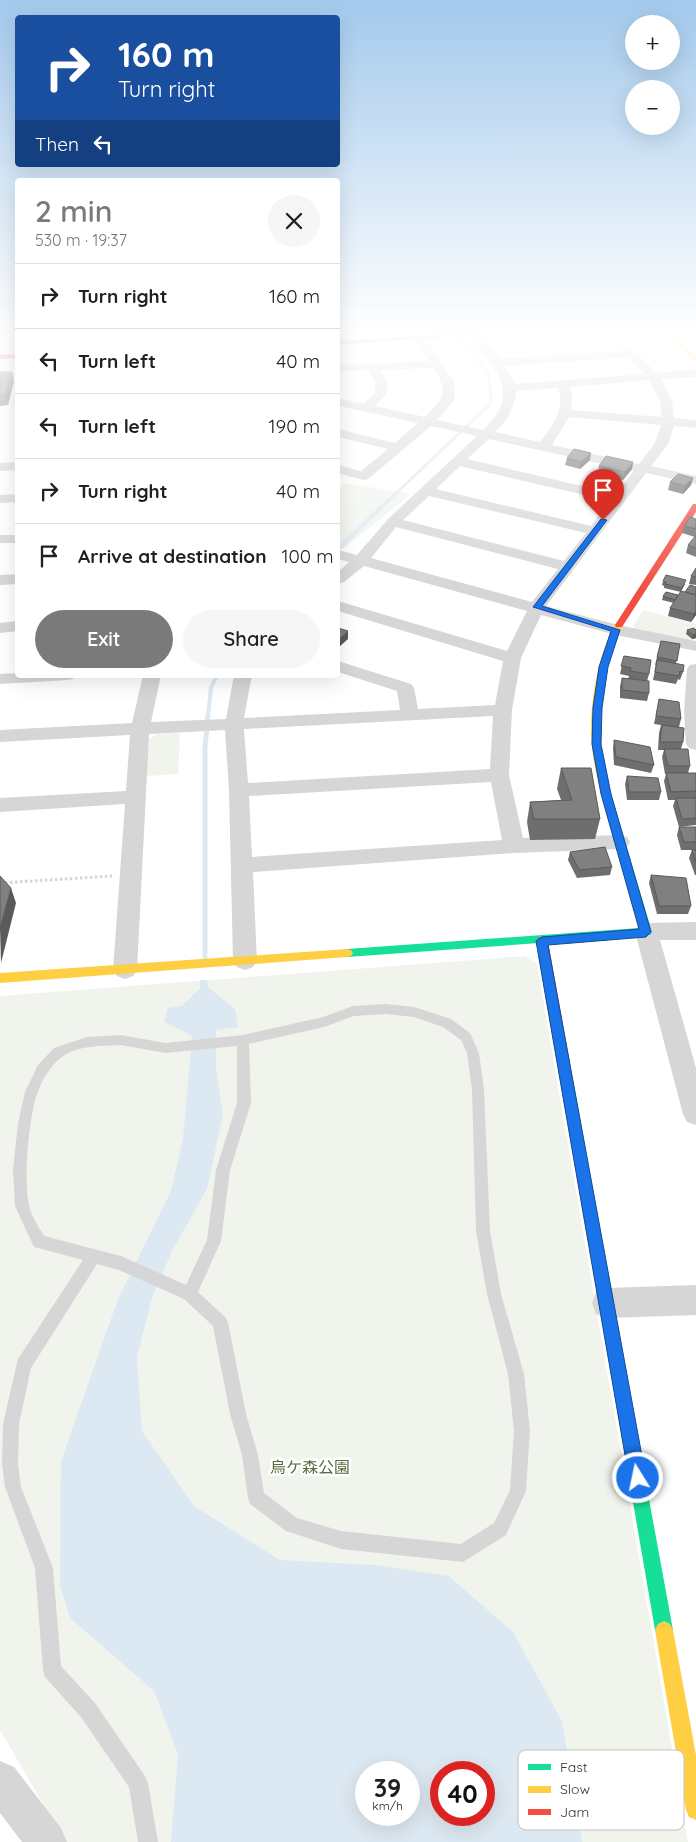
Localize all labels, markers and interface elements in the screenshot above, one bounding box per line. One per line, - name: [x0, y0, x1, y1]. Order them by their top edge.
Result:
- map controls: [625, 15, 680, 135]
- button: +: [625, 15, 680, 70]
- text: 160 m: [118, 32, 215, 76]
- icon: right: [35, 35, 100, 100]
- text: Turn right: [118, 75, 215, 103]
- button: −: [625, 80, 680, 135]
- icon: left: [89, 130, 117, 158]
- text: Then: [35, 132, 79, 156]
- text: 2 min: [35, 192, 112, 230]
- button: close: [268, 195, 320, 247]
- text: 530 m · 19:37: [35, 230, 127, 250]
- icon: right: [35, 282, 63, 310]
- text: Turn right: [78, 284, 167, 308]
- text: 160 m: [269, 284, 320, 308]
- icon: left: [35, 347, 63, 375]
- text: Turn left: [78, 349, 156, 373]
- text: 40 m: [276, 349, 320, 373]
- icon: left: [35, 412, 63, 440]
- text: Turn left: [78, 414, 156, 438]
- text: 190 m: [269, 414, 320, 438]
- pin: [582, 469, 624, 520]
- icon: arrive: [589, 476, 617, 504]
- icon: right: [35, 477, 63, 505]
- text: Turn right: [78, 479, 167, 503]
- text: 40 m: [276, 479, 320, 503]
- icon: arrive: [35, 542, 63, 570]
- text: Arrive at destination: [78, 544, 267, 568]
- text: 100 m: [282, 544, 334, 568]
- button: Exit: [35, 610, 173, 668]
- button: Share: [183, 610, 320, 668]
- position arrow: [611, 1451, 663, 1503]
- park label: 烏ケ森公園: [270, 1457, 350, 1477]
- legend: [518, 1750, 684, 1830]
- text: Fast: [560, 1758, 588, 1776]
- speed limit sign: 40: [430, 1761, 495, 1826]
- text: 39: [374, 1772, 401, 1803]
- text: Slow: [560, 1780, 590, 1798]
- text: km/h: [372, 1798, 403, 1813]
- text: Jam: [560, 1803, 589, 1821]

